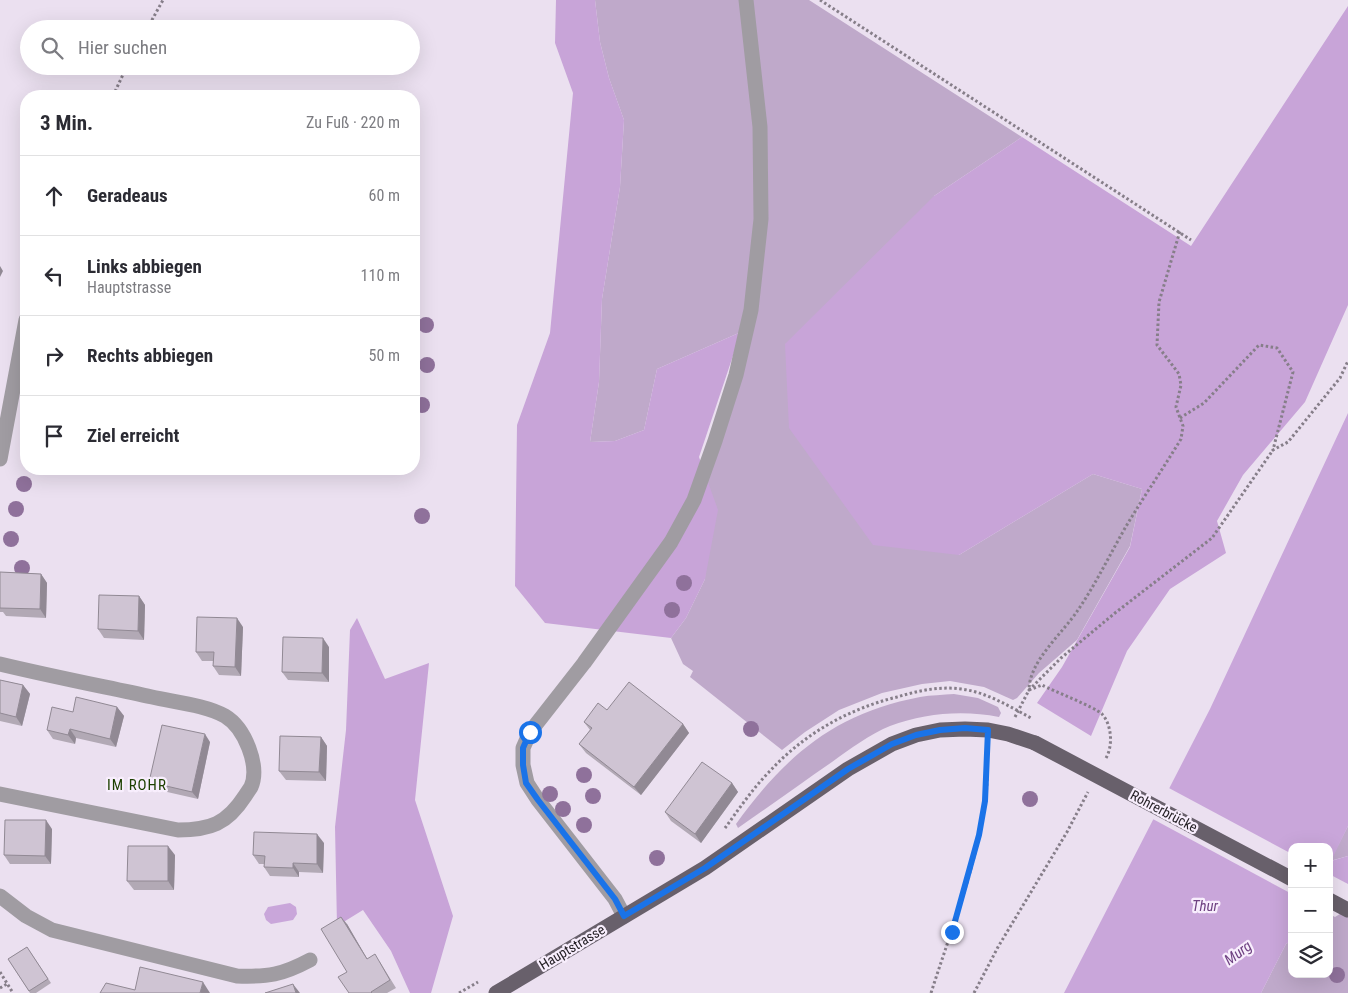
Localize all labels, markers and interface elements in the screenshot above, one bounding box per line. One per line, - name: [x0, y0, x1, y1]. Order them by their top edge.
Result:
- search box: [20, 20, 420, 75]
- icon: search: [38, 34, 66, 62]
- text: Hier suchen: [78, 36, 167, 59]
- text: 3 Min.: [40, 111, 93, 135]
- text: Zu Fuß · 220 m: [306, 113, 400, 132]
- icon: ahead: [40, 182, 68, 210]
- text: Geradeaus: [87, 184, 168, 207]
- text: 60 m: [368, 186, 400, 205]
- text: Links abbiegen: [87, 255, 202, 278]
- icon: left: [40, 262, 68, 290]
- text: 110 m: [361, 266, 400, 285]
- text: Hauptstrasse: [87, 278, 171, 297]
- icon: right: [40, 342, 68, 370]
- text: Rechts abbiegen: [87, 344, 213, 367]
- text: 50 m: [368, 346, 400, 365]
- icon: arrive: [40, 422, 68, 450]
- text: Ziel erreicht: [87, 424, 179, 447]
- route start: [519, 721, 542, 744]
- district label: IM ROHR: [107, 776, 167, 794]
- street label: Rohrerbrücke: [1128, 787, 1201, 835]
- map controls: [1288, 843, 1333, 978]
- button: +: [1288, 843, 1333, 888]
- button: −: [1288, 888, 1333, 933]
- water label: Thur: [1192, 897, 1219, 915]
- street label: Hauptstrasse: [536, 921, 608, 973]
- route end: [941, 921, 964, 944]
- button: layers: [1288, 933, 1333, 978]
- water label: Murg: [1221, 937, 1255, 969]

